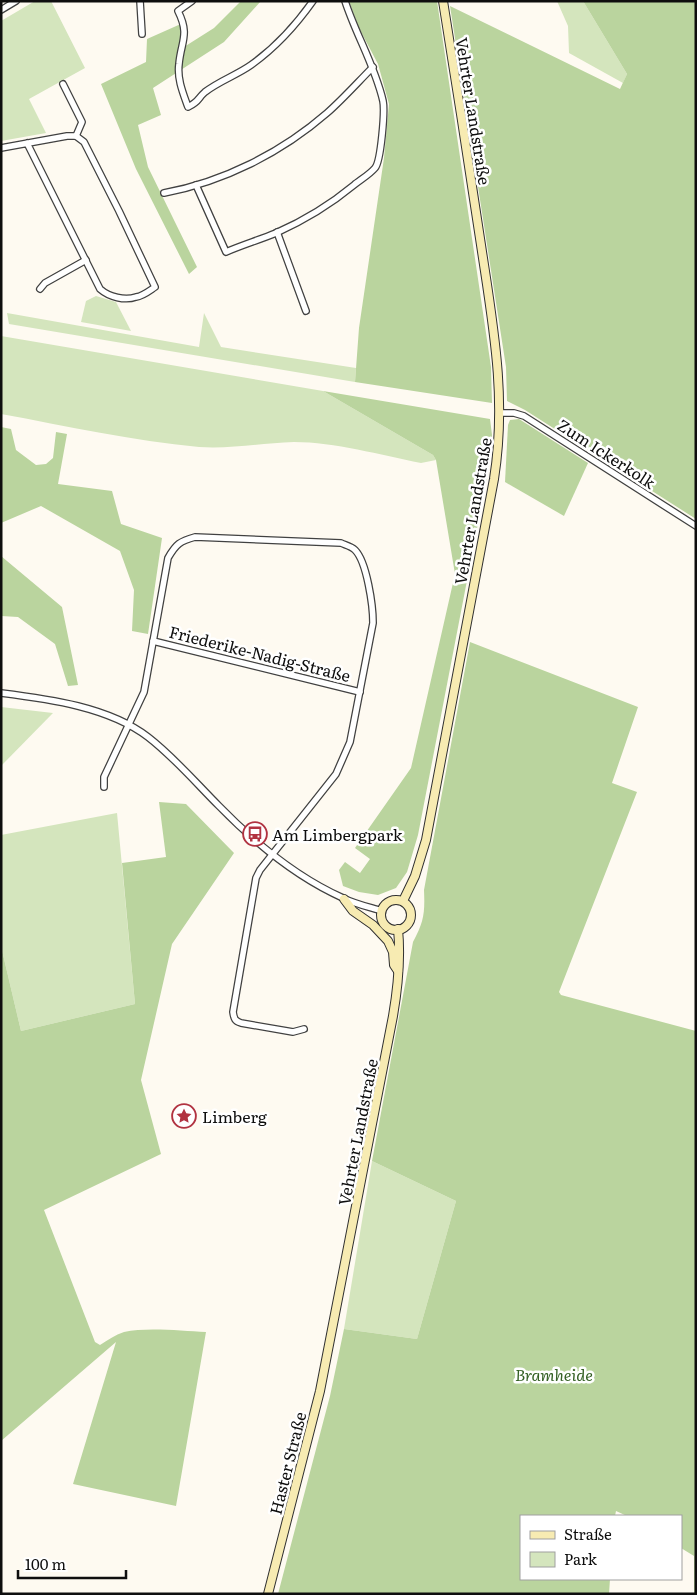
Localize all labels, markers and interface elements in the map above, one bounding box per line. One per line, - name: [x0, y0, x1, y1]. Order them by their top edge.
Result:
- street label: Vehrter Landstraße: [450, 36, 498, 186]
- street label: Zum Ickerkolk: [553, 412, 661, 494]
- street label: Vehrter Landstraße: [447, 436, 497, 586]
- street label: Friederike-Nadig-Straße: [167, 619, 353, 687]
- bus stop icon: Am Limbergpark: [242, 821, 268, 847]
- place label: Am Limbergpark: [272, 822, 403, 846]
- street label: Vehrter Landstraße: [331, 1057, 383, 1207]
- place icon: Limberg: [171, 1103, 197, 1129]
- place label: Limberg: [202, 1104, 267, 1128]
- park label: Bramheide: [515, 1362, 593, 1386]
- street label: Haster Straße: [263, 1409, 311, 1517]
- legend: [520, 1515, 682, 1580]
- text: Straße: [564, 1522, 612, 1545]
- text: Park: [564, 1547, 598, 1570]
- scale bar: [18, 1548, 125, 1580]
- text: 100 m: [25, 1552, 66, 1575]

